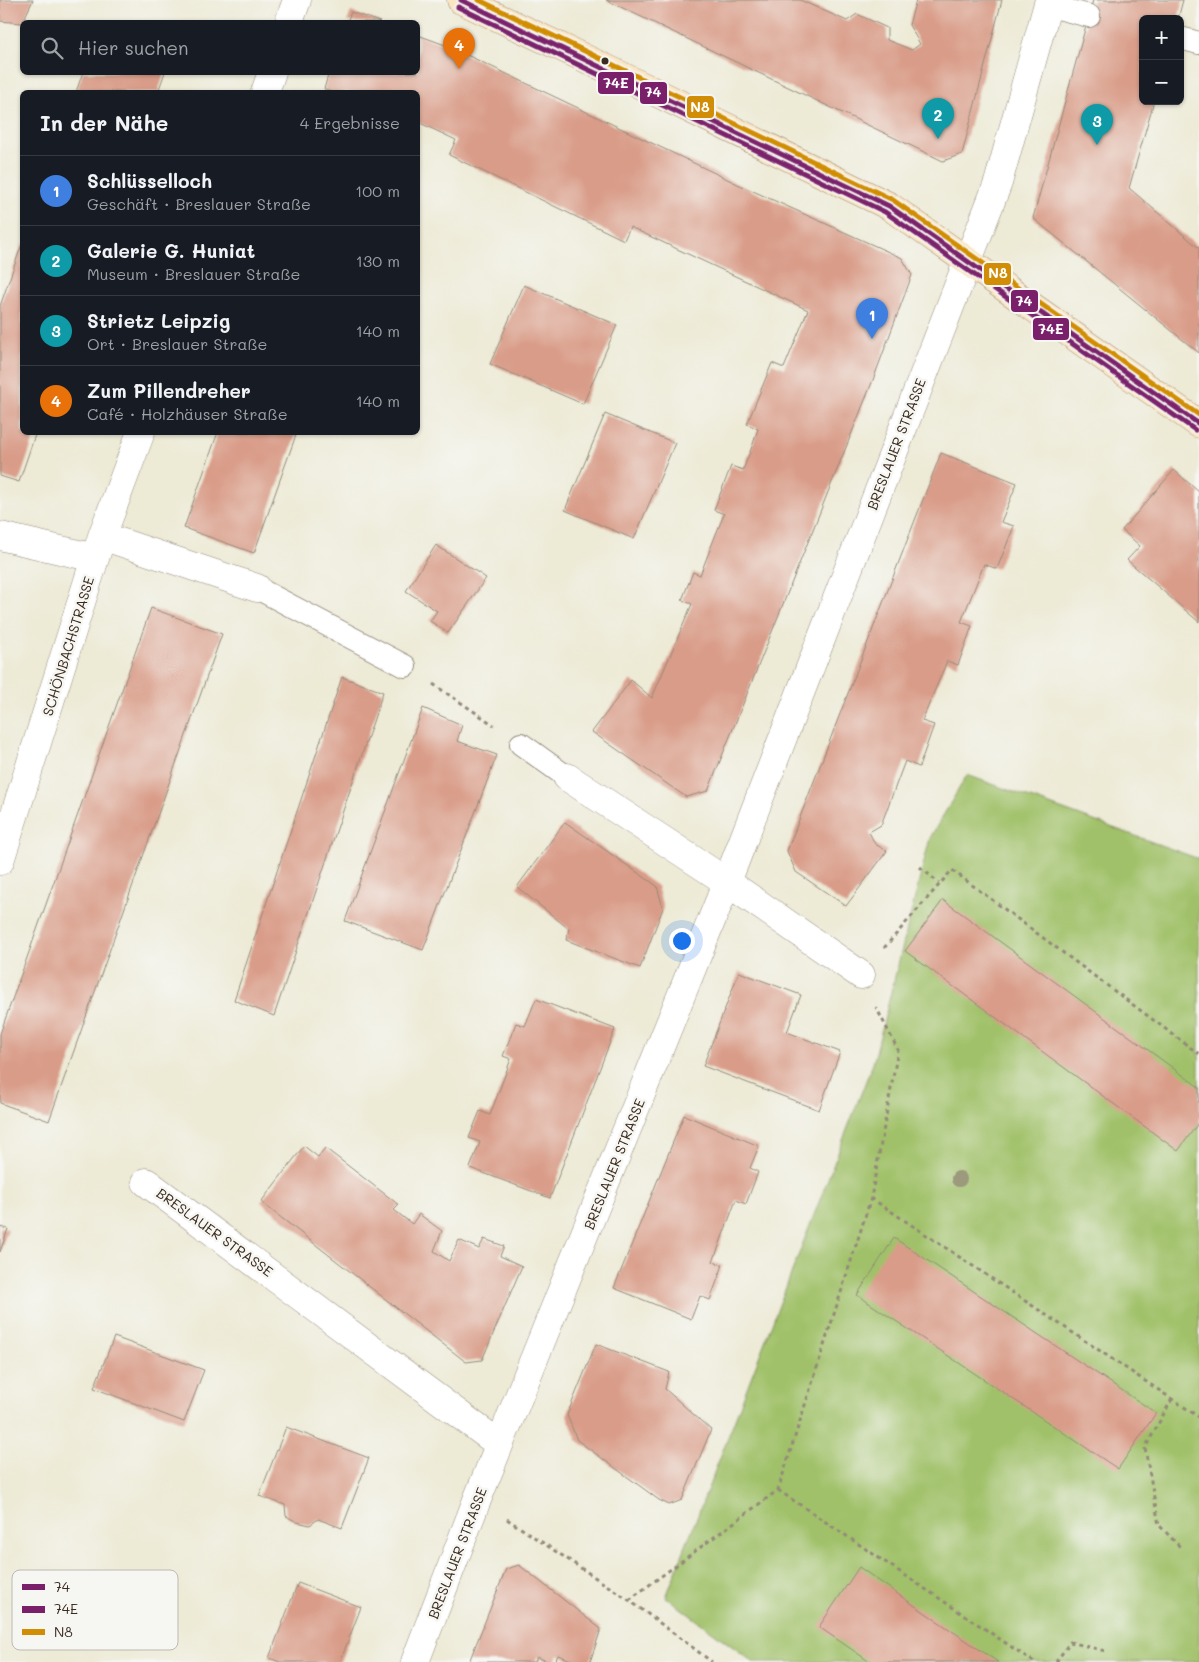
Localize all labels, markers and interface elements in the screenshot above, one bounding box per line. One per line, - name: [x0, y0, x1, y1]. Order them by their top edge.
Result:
- map controls: [1139, 15, 1184, 105]
- button: +: [1139, 15, 1184, 60]
- search box: [20, 20, 420, 75]
- pin: 4: [443, 28, 475, 69]
- icon: search: [38, 34, 66, 62]
- text: Hier suchen: [78, 35, 189, 60]
- unlabelled marker: [600, 56, 610, 66]
- button: −: [1139, 60, 1184, 105]
- line badge: 74E: [597, 71, 635, 95]
- text: 74E: [603, 73, 629, 92]
- line badge: 74: [639, 81, 668, 105]
- text: 74: [645, 82, 661, 101]
- line badge: N8: [686, 95, 715, 119]
- text: N8: [690, 97, 710, 116]
- pin: 2: [922, 98, 954, 139]
- pin: 3: [1081, 104, 1113, 145]
- text: In der Nähe: [40, 109, 168, 136]
- text: 4 Ergebnisse: [300, 112, 400, 133]
- text: Schlüsselloch: [87, 168, 212, 193]
- text: 1: [52, 180, 60, 201]
- text: 100 m: [355, 180, 400, 201]
- text: Geschäft · Breslauer Straße: [87, 193, 311, 214]
- text: Galerie G. Huniat: [87, 238, 255, 263]
- text: 2: [52, 250, 60, 271]
- text: 130 m: [356, 250, 400, 271]
- line badge: N8: [983, 262, 1012, 286]
- text: Museum · Breslauer Straße: [87, 263, 300, 284]
- text: N8: [988, 263, 1008, 282]
- line badge: 74: [1010, 289, 1039, 313]
- text: 74: [1016, 291, 1032, 310]
- pin: 1: [856, 298, 888, 339]
- text: Strietz Leipzig: [87, 308, 230, 333]
- line badge: 74E: [1032, 317, 1070, 341]
- text: 74E: [1038, 319, 1064, 338]
- text: 3: [51, 320, 61, 341]
- text: 140 m: [356, 320, 400, 341]
- text: Ort · Breslauer Straße: [87, 333, 268, 354]
- street label: BRESLAUER STRASSE: [862, 375, 930, 513]
- text: Zum Pillendreher: [87, 378, 251, 403]
- text: 4: [51, 390, 61, 411]
- text: 140 m: [356, 390, 400, 411]
- text: Café · Holzhäuser Straße: [87, 403, 288, 424]
- street label: SCHÖNBACHSTRASSE: [38, 574, 98, 718]
- your location: [669, 928, 695, 954]
- street label: BRESLAUER STRASSE: [579, 1096, 649, 1232]
- street label: BRESLAUER STRASSE: [153, 1183, 277, 1281]
- street label: BRESLAUER STRASSE: [423, 1484, 491, 1622]
- legend: [12, 1570, 178, 1650]
- text: 74: [54, 1577, 71, 1596]
- text: 74E: [54, 1599, 78, 1618]
- text: N8: [54, 1622, 73, 1641]

